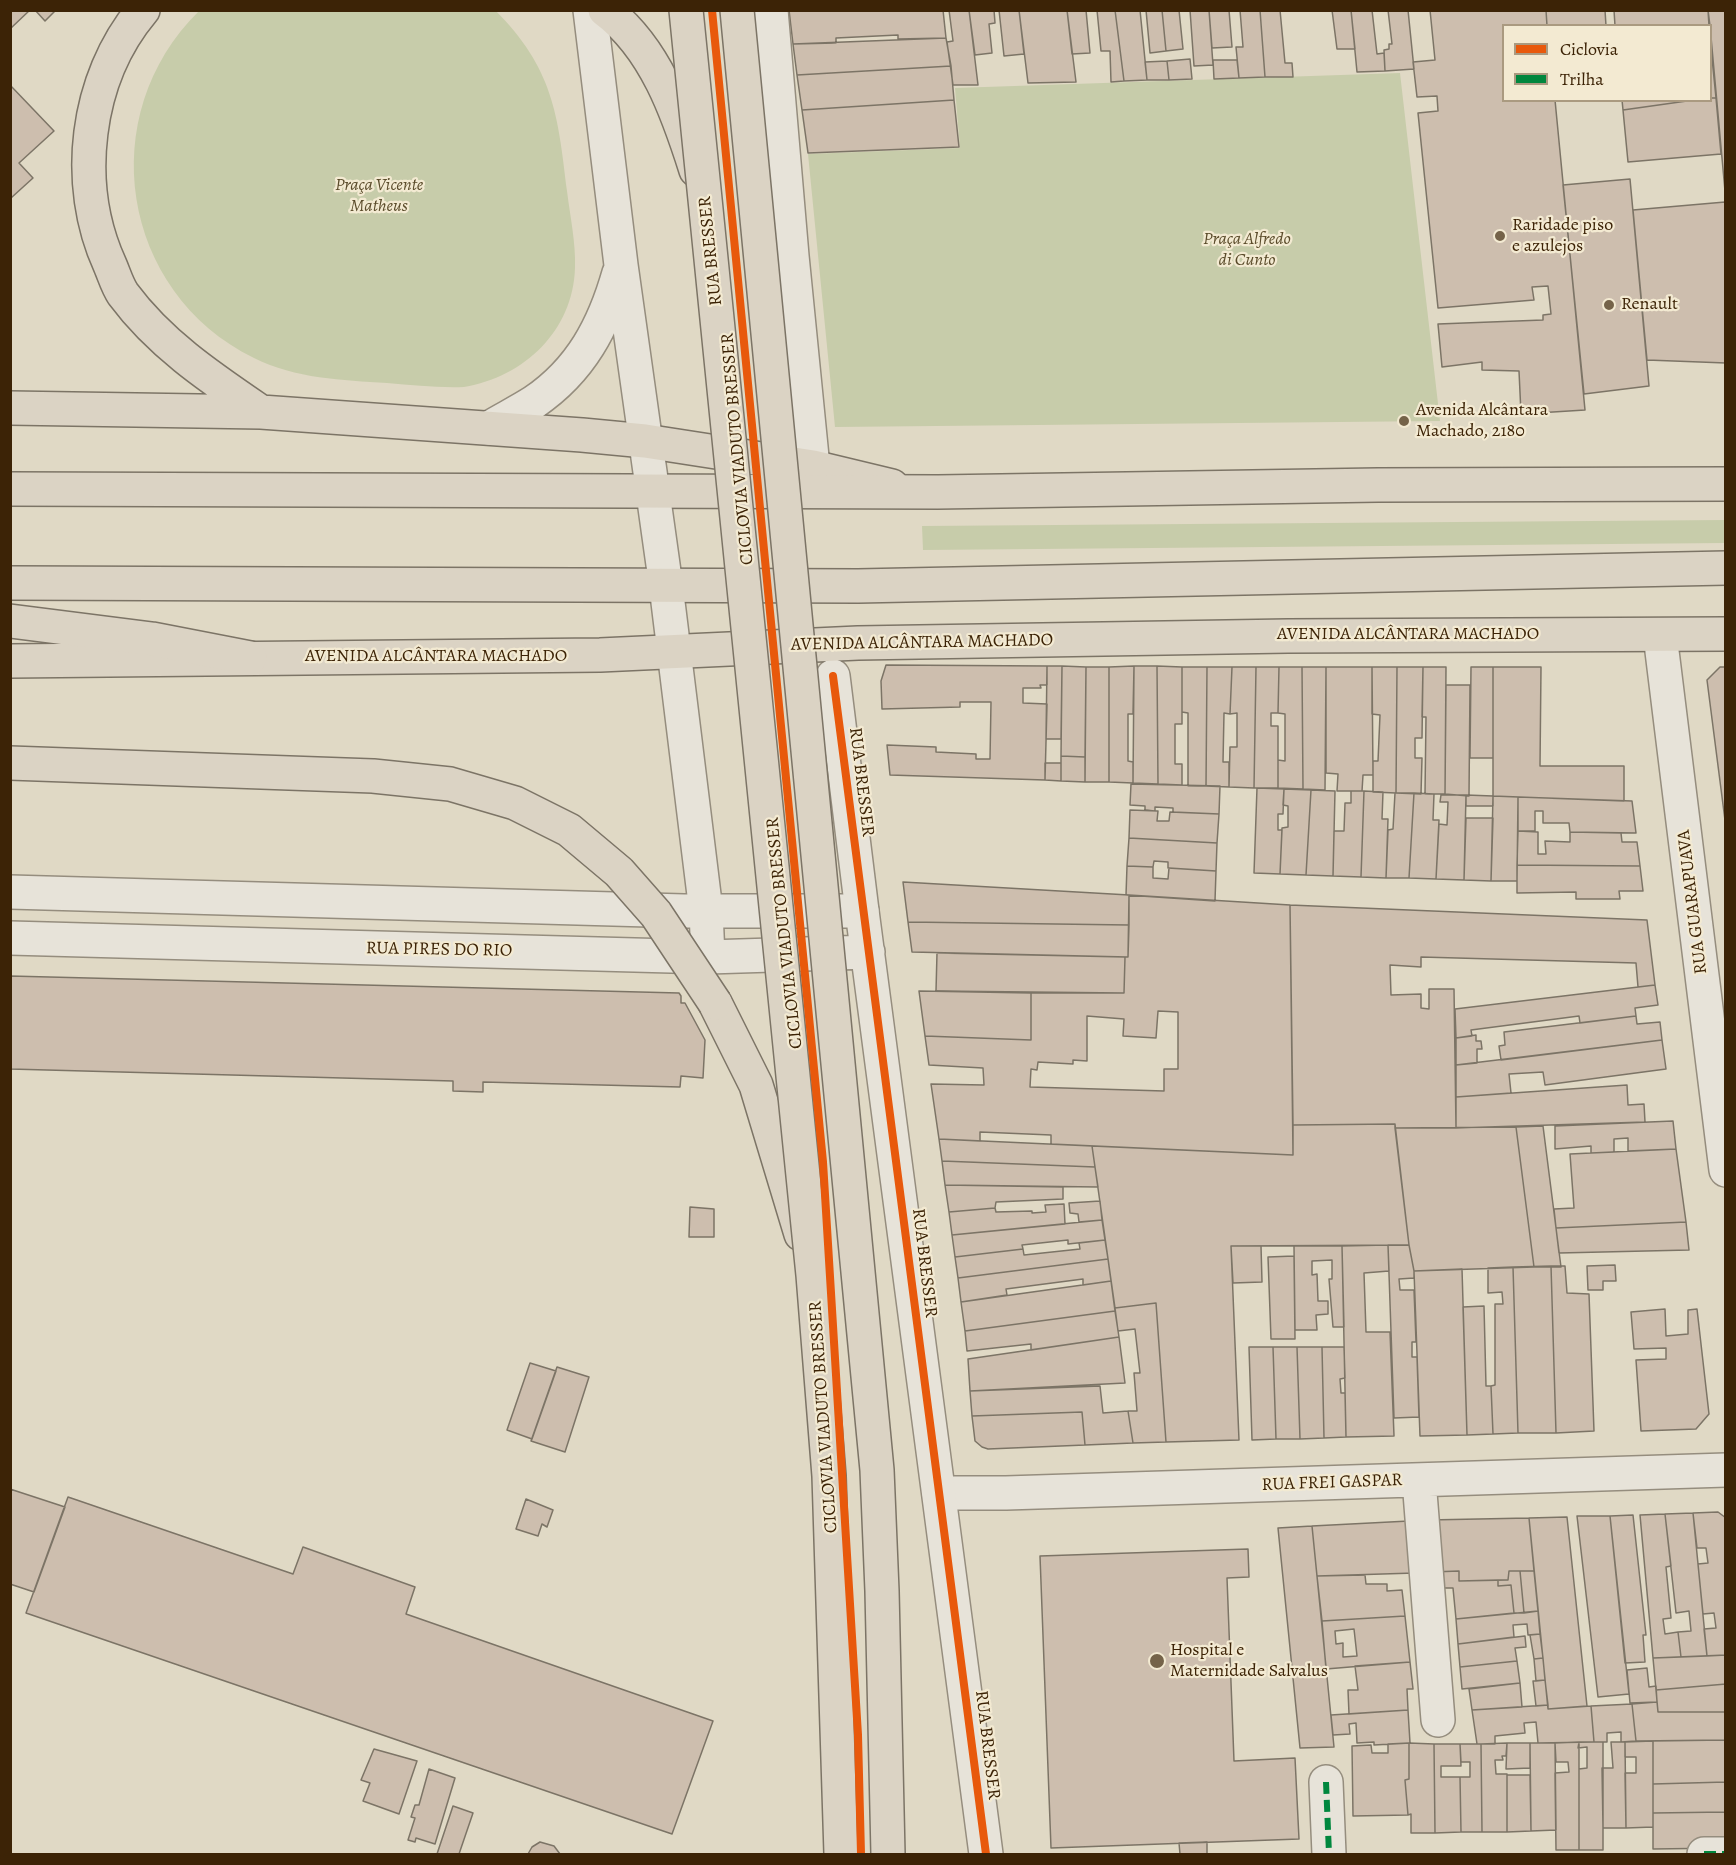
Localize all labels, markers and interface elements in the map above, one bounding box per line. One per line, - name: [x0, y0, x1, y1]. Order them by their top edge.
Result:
- legend: [1502, 24, 1712, 102]
- text: Ciclovia: [1560, 37, 1618, 61]
- text: Trilha: [1560, 67, 1604, 91]
- park label: Praça Vicente Matheus: [335, 175, 423, 218]
- street label: RUA BRESSER: [695, 195, 727, 307]
- place label: Raridade piso e azulejos: [1512, 215, 1613, 258]
- park label: Praça Alfredo di Cunto: [1203, 229, 1291, 272]
- marker: Raridade piso e azulejos: [1493, 229, 1507, 243]
- place label: Renault: [1621, 294, 1678, 316]
- marker: Renault: [1602, 298, 1616, 312]
- street label: CICLOVIA VIADUTO BRESSER: [717, 332, 759, 566]
- place label: Avenida Alcântara Machado, 2180: [1416, 400, 1548, 442]
- marker: Avenida Alcântara Machado, 2180: [1397, 414, 1411, 428]
- street label: AVENIDA ALCÂNTARA MACHADO: [1277, 624, 1539, 646]
- street label: AVENIDA ALCÂNTARA MACHADO: [791, 630, 1053, 656]
- street label: AVENIDA ALCÂNTARA MACHADO: [305, 646, 567, 668]
- street label: RUA BRESSER: [844, 726, 878, 838]
- street label: CICLOVIA VIADUTO BRESSER: [762, 816, 808, 1050]
- street label: RUA GUARAPUAVA: [1673, 829, 1713, 975]
- street label: RUA PIRES DO RIO: [366, 938, 512, 962]
- street label: RUA BRESSER: [907, 1207, 941, 1319]
- street label: CICLOVIA VIADUTO BRESSER: [805, 1300, 843, 1534]
- street label: RUA FREI GASPAR: [1261, 1470, 1403, 1496]
- place label: Hospital e Maternidade Salvalus: [1170, 1640, 1328, 1682]
- marker: Hospital e Maternidade Salvalus: [1148, 1652, 1166, 1670]
- street label: RUA BRESSER: [970, 1689, 1004, 1801]

